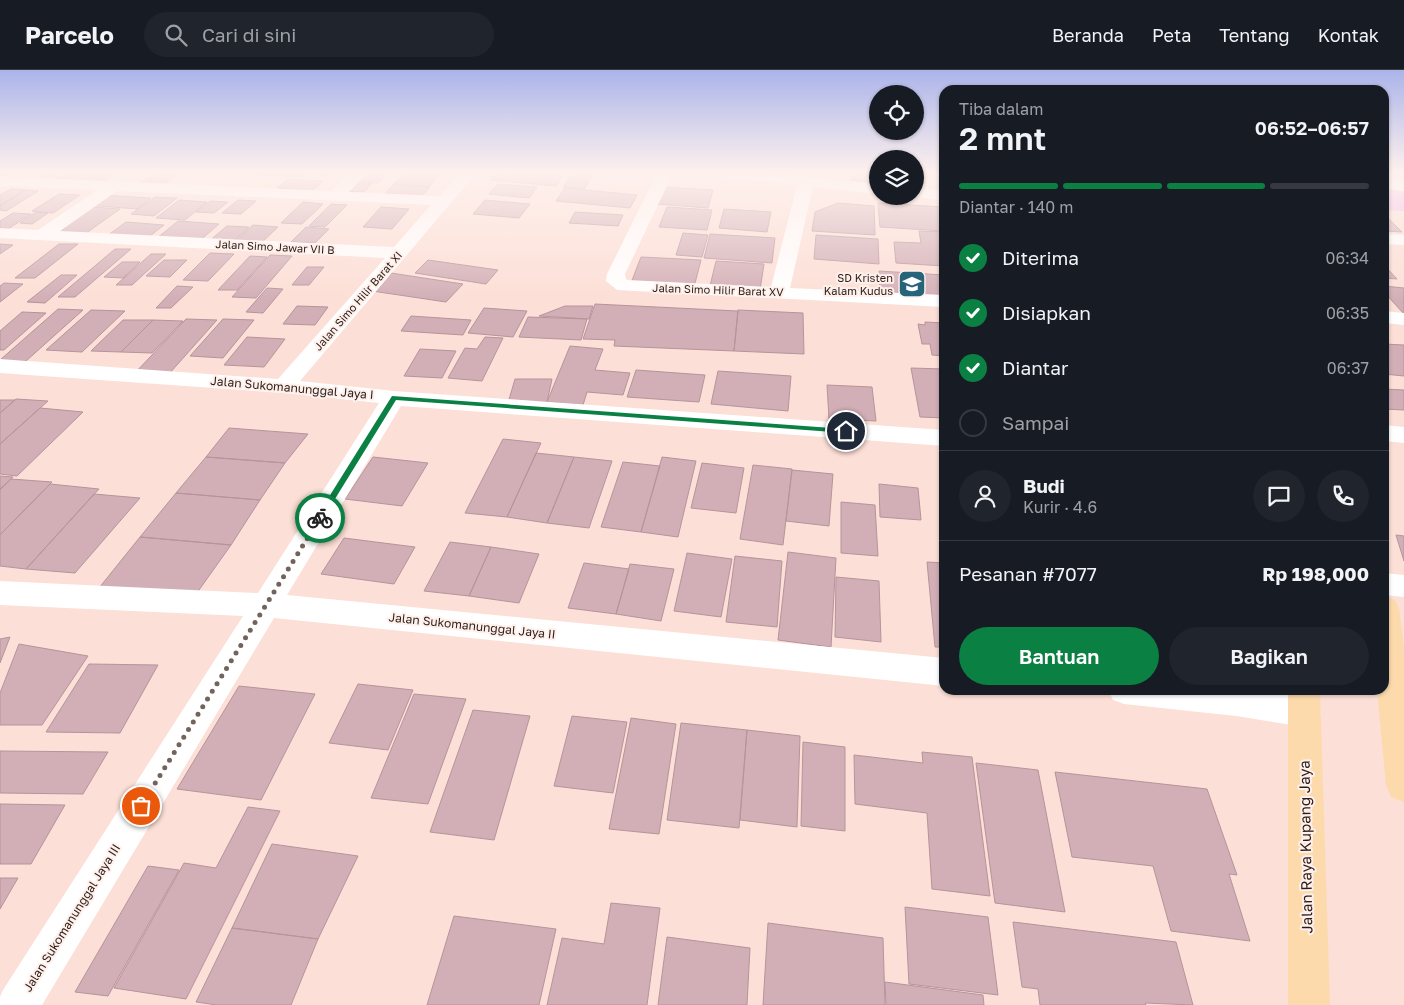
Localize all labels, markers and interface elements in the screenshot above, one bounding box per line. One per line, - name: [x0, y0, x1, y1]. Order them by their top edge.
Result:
- search box: [144, 12, 494, 57]
- text: Parcelo: [25, 20, 114, 49]
- icon: search: [162, 21, 190, 49]
- text: Cari di sini: [202, 23, 296, 46]
- text: Beranda: [1052, 24, 1124, 46]
- text: Peta: [1152, 24, 1191, 46]
- text: Tentang: [1219, 24, 1290, 46]
- text: Kontak: [1318, 24, 1379, 46]
- map controls: [869, 85, 924, 205]
- button: locate: [869, 85, 924, 140]
- text: Tiba dalam: [959, 99, 1043, 119]
- text: 06:52–06:57: [1255, 116, 1369, 139]
- text: 2 mnt: [959, 119, 1046, 157]
- button: layers: [869, 150, 924, 205]
- text: Diantar · 140 m: [959, 197, 1073, 217]
- street label: Jalan Simo Jawar VII B: [215, 237, 335, 256]
- icon: check: [959, 244, 987, 272]
- text: Diterima: [1002, 246, 1079, 269]
- street label: Jalan Simo Hilir Barat XI: [311, 248, 404, 353]
- text: 06:34: [1325, 248, 1369, 268]
- school or university icon: SD Kristen Kalam Kudus: [897, 269, 927, 299]
- place label: SD Kristen Kalam Kudus: [824, 271, 893, 297]
- street label: Jalan Simo Hilir Barat XV: [652, 281, 784, 298]
- icon: check: [959, 299, 987, 327]
- text: Disiapkan: [1002, 301, 1091, 324]
- text: 06:35: [1326, 303, 1369, 323]
- icon: check: [959, 354, 987, 382]
- text: Diantar: [1002, 356, 1068, 379]
- text: 06:37: [1327, 358, 1369, 378]
- street label: Jalan Sukomanunggal Jaya I: [210, 373, 374, 402]
- pin: [825, 410, 867, 452]
- text: Sampai: [1002, 411, 1069, 434]
- icon: home: [832, 417, 860, 445]
- button: person: [959, 470, 1011, 522]
- button: chat: [1253, 470, 1305, 522]
- button: phone: [1317, 470, 1369, 522]
- text: Budi: [1023, 474, 1065, 497]
- courier: [295, 493, 345, 543]
- text: Kurir · 4.6: [1023, 497, 1097, 517]
- icon: bike: [306, 504, 334, 532]
- text: Pesanan #7077: [959, 562, 1097, 585]
- text: Rp 198,000: [1262, 562, 1369, 585]
- street label: Jalan Sukomanunggal Jaya II: [388, 609, 556, 642]
- button: Bantuan: [959, 627, 1159, 685]
- button: Bagikan: [1169, 627, 1369, 685]
- street label: Jalan Raya Kupang Jaya: [1294, 760, 1316, 934]
- pin: [120, 785, 162, 827]
- icon: bag: [127, 792, 155, 820]
- street label: Jalan Sukomanunggal Jaya III: [20, 841, 123, 994]

